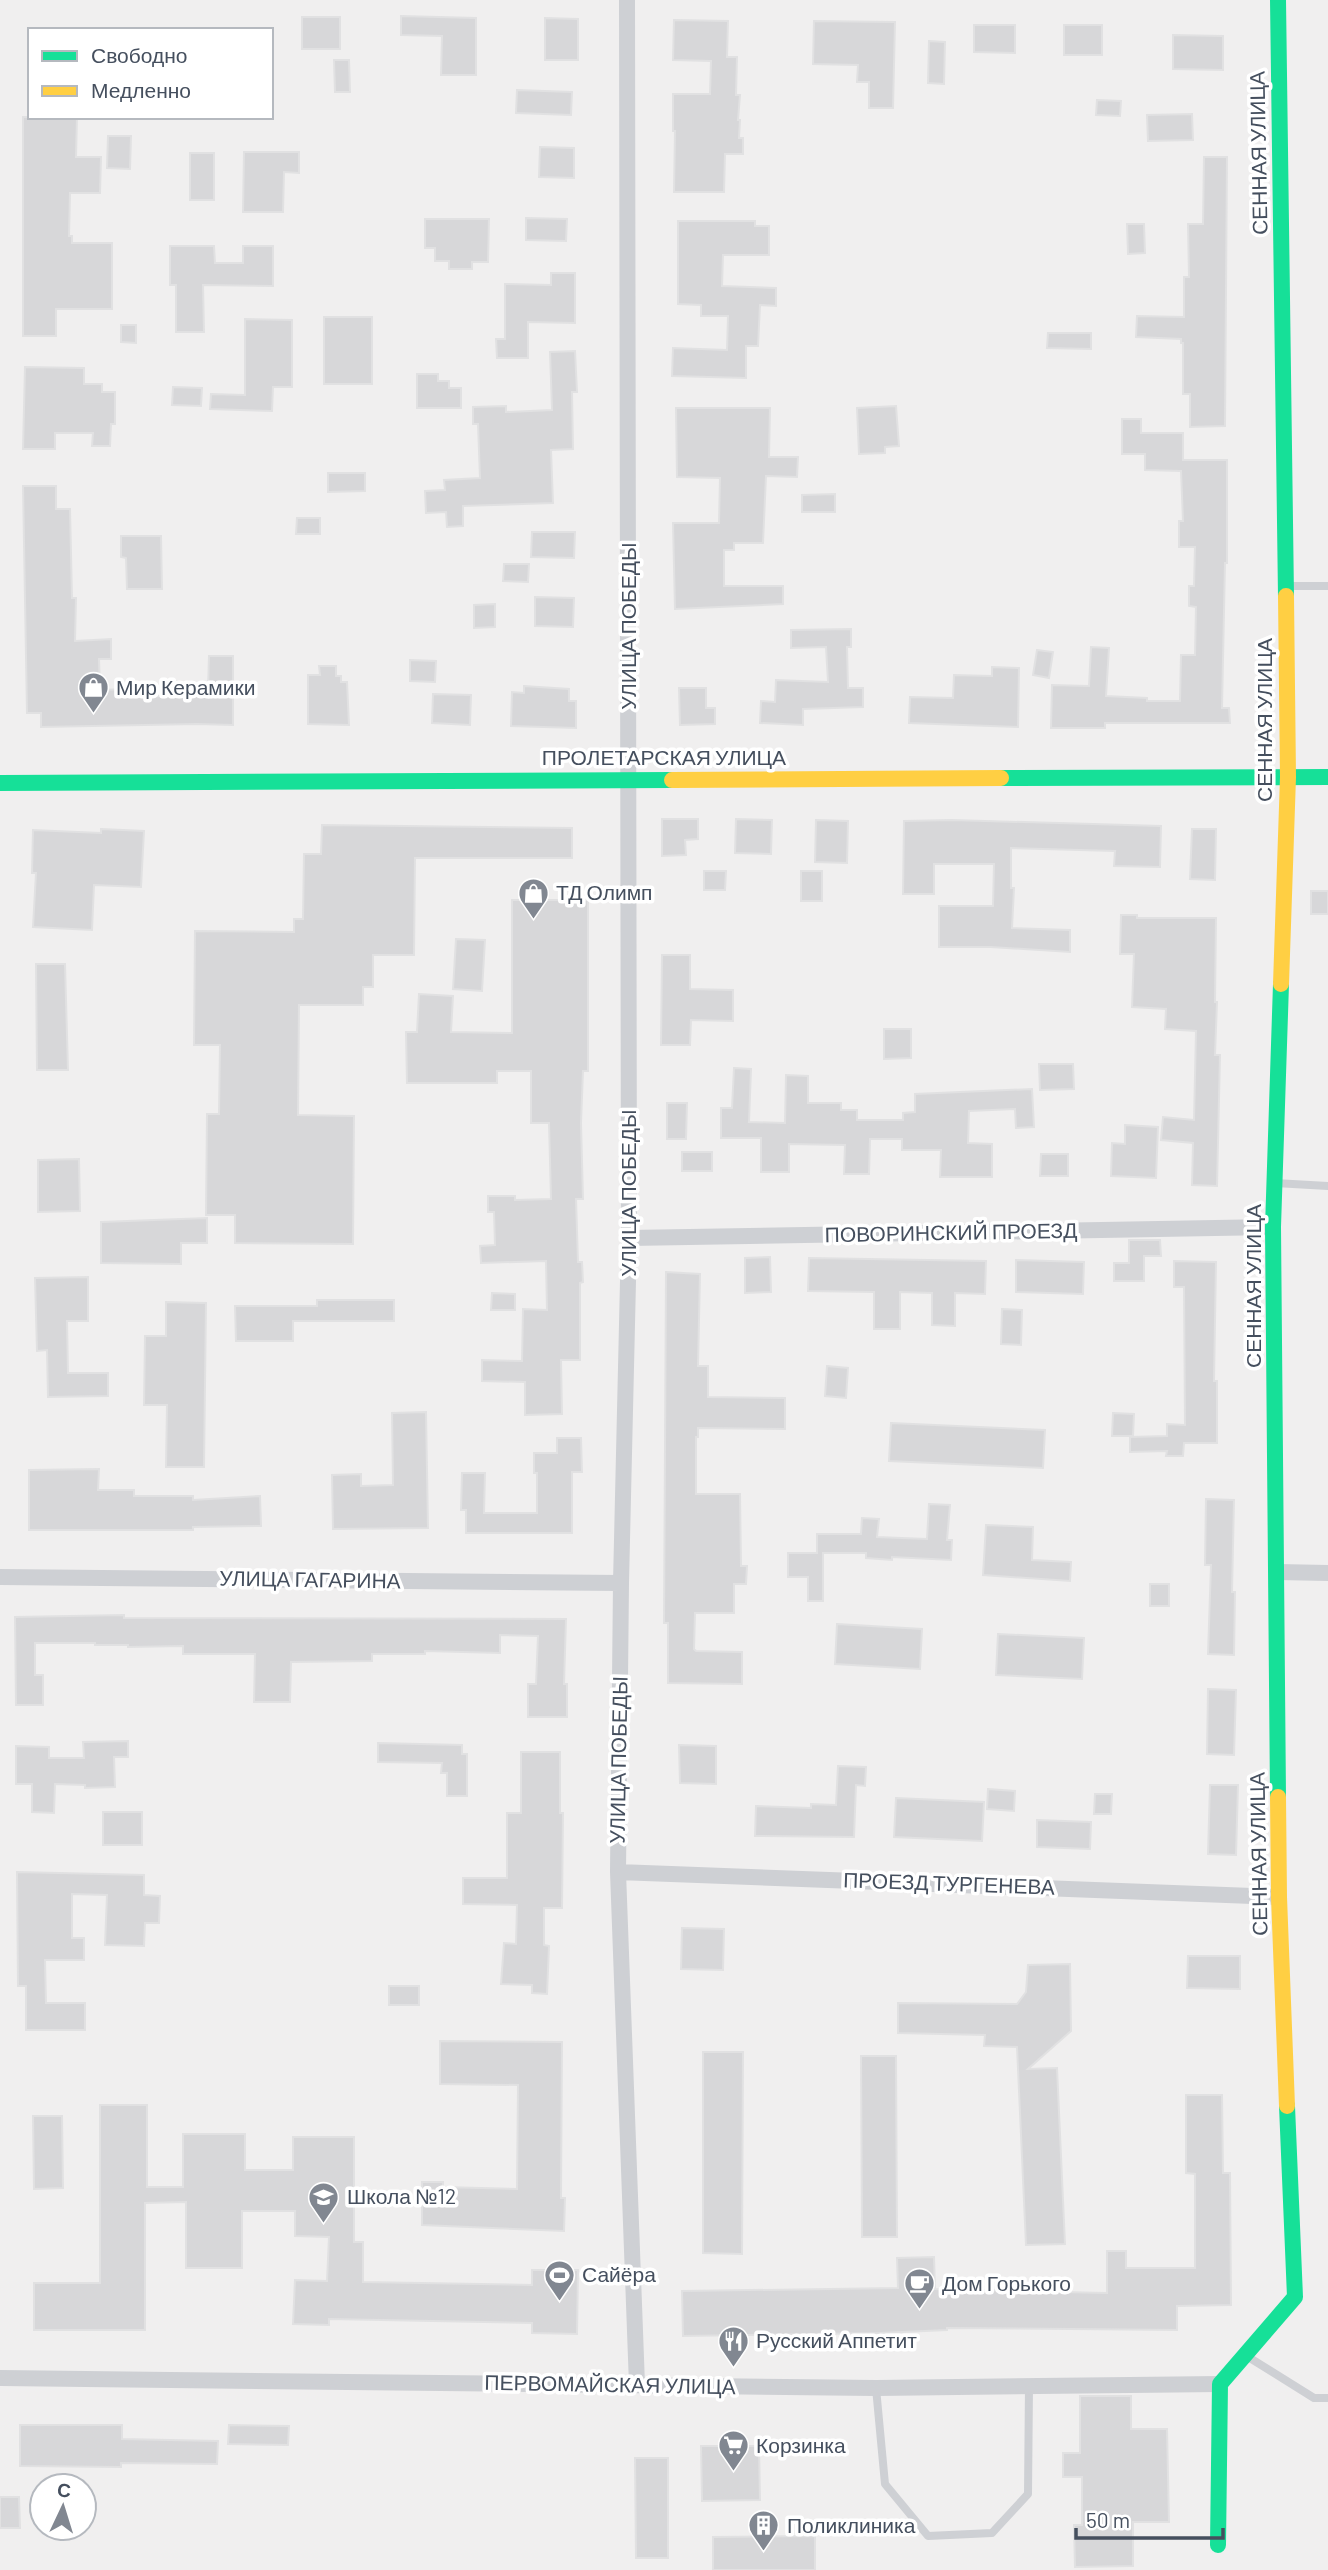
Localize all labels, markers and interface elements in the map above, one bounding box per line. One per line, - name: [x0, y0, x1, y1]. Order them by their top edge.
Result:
- legend: [28, 28, 273, 119]
- text: Свободно: [91, 42, 188, 67]
- street label: СЕННАЯ УЛИЦА: [1244, 71, 1271, 235]
- text: Медленно: [91, 77, 191, 102]
- street label: УЛИЦА ПОБЕДЫ: [615, 542, 640, 710]
- street label: СЕННАЯ УЛИЦА: [1251, 638, 1276, 802]
- shop icon: Мир Керамики: [76, 671, 110, 715]
- place label: Мир Керамики: [116, 674, 255, 699]
- street label: ПРОЛЕТАРСКАЯ УЛИЦА: [542, 744, 786, 769]
- shop icon: ТД Олимп: [516, 876, 550, 920]
- place label: ТД Олимп: [556, 879, 652, 904]
- street label: УЛИЦА ПОБЕДЫ: [615, 1109, 640, 1277]
- street label: СЕННАЯ УЛИЦА: [1240, 1204, 1265, 1368]
- street label: ПОВОРИНСКИЙ ПРОЕЗД: [824, 1217, 1077, 1246]
- street label: УЛИЦА ГАГАРИНА: [219, 1564, 401, 1593]
- street label: УЛИЦА ПОБЕДЫ: [604, 1676, 631, 1844]
- street label: СЕННАЯ УЛИЦА: [1244, 1772, 1271, 1936]
- street label: ПРОЕЗД ТУРГЕНЕВА: [843, 1866, 1055, 1899]
- school or university icon: Школа №12: [307, 2180, 341, 2224]
- place label: Школа №12: [347, 2183, 456, 2208]
- sports icon: Сайёра: [542, 2258, 576, 2302]
- place label: Сайёра: [582, 2261, 656, 2286]
- cafe icon: Дом Горького: [902, 2267, 936, 2311]
- place label: Дом Горького: [942, 2270, 1071, 2295]
- restaurant icon: Русский Аппетит: [716, 2324, 750, 2368]
- place label: Русский Аппетит: [756, 2327, 917, 2352]
- street label: ПЕРВОМАЙСКАЯ УЛИЦА: [484, 2369, 736, 2398]
- supermarket icon: Корзинка: [716, 2429, 750, 2473]
- place label: Корзинка: [756, 2432, 846, 2457]
- north arrow: [28, 2472, 98, 2542]
- text: С: [57, 2478, 72, 2502]
- scale bar: [1076, 2496, 1223, 2540]
- text: 50 m: [1086, 2507, 1130, 2532]
- building icon: Поликлиника: [747, 2509, 781, 2553]
- place label: Поликлиника: [787, 2512, 916, 2537]

